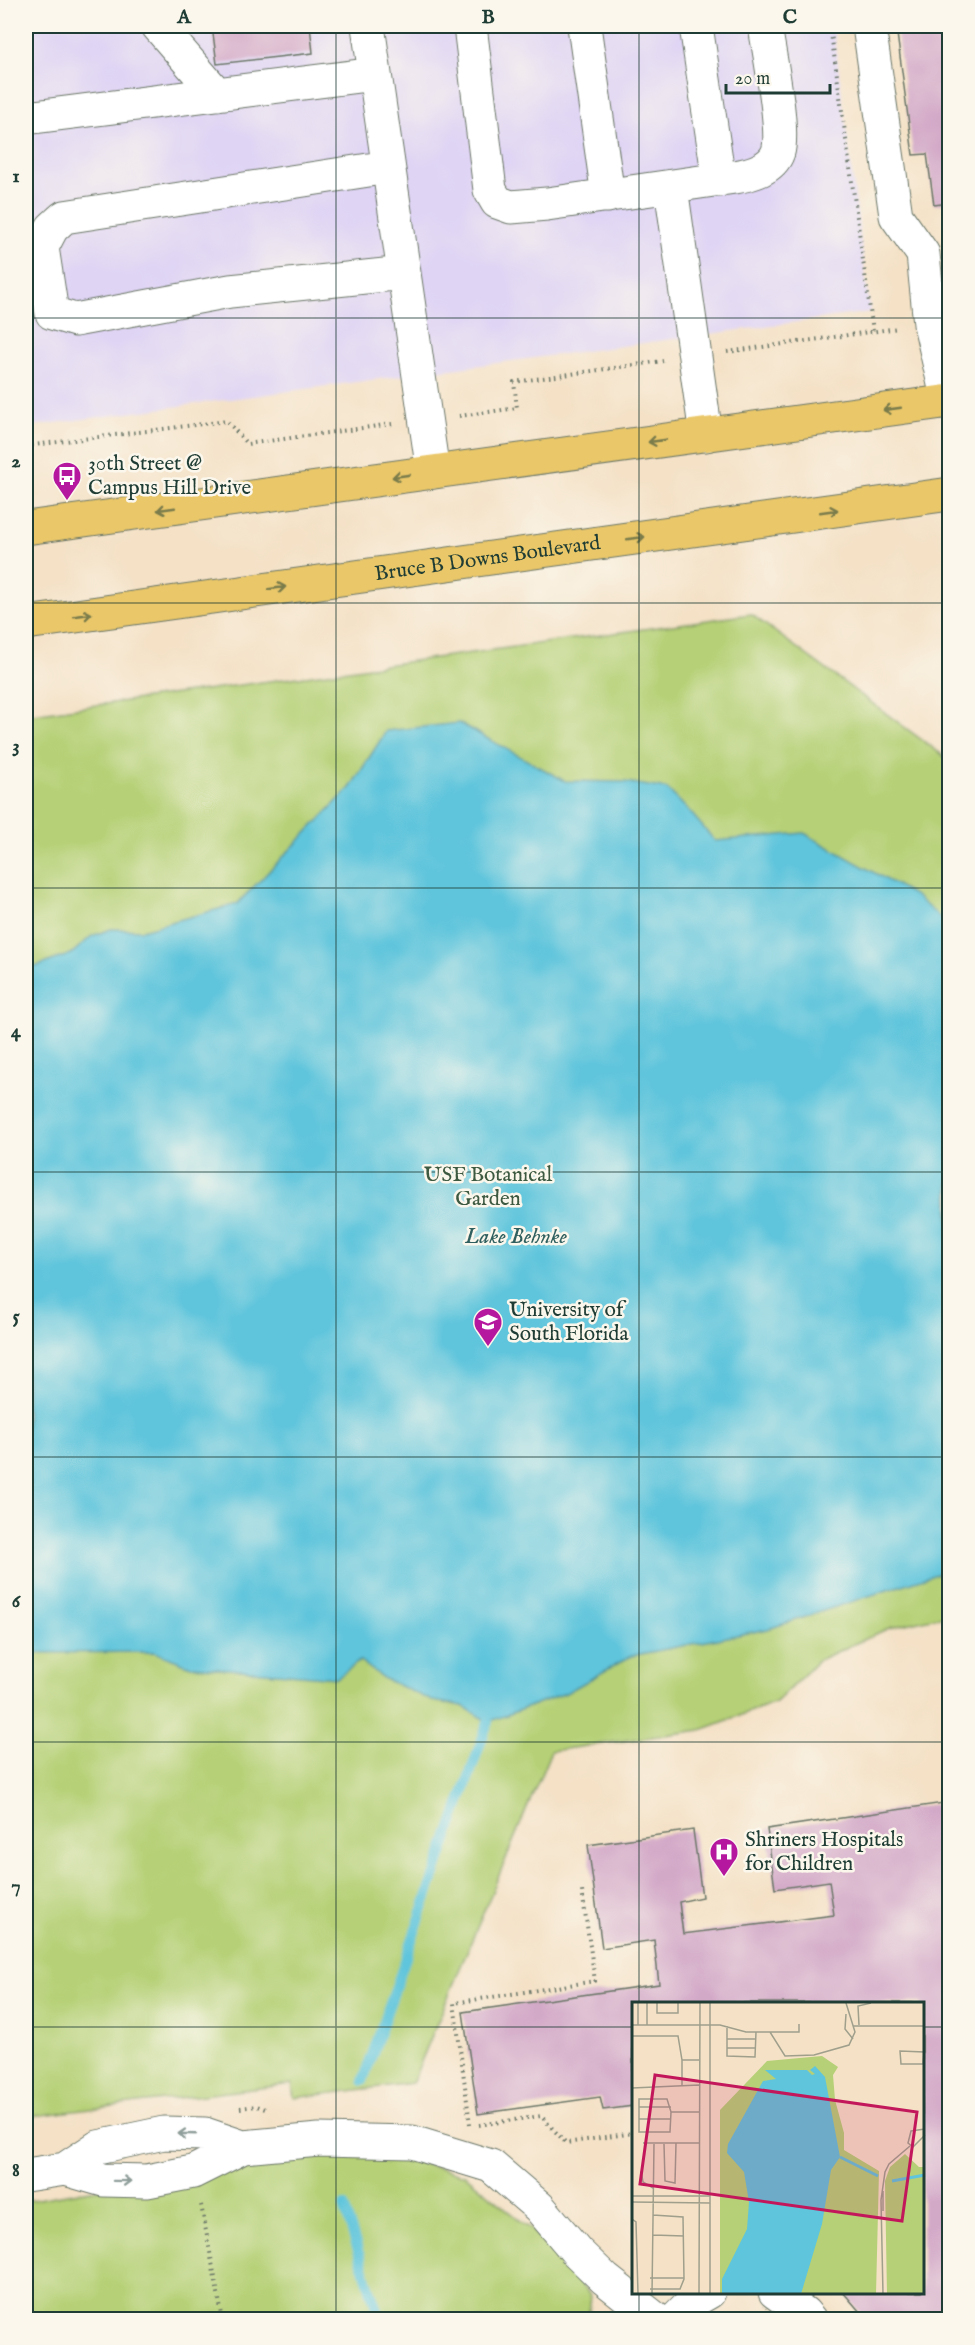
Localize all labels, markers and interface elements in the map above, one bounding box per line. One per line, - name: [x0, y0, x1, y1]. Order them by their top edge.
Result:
- text: A: [176, 5, 192, 30]
- text: B: [481, 5, 495, 30]
- text: C: [783, 5, 797, 30]
- scale bar: [726, 57, 830, 95]
- text: 20 m: [735, 68, 770, 91]
- text: 1: [12, 164, 20, 189]
- one-way arrow: [882, 403, 902, 414]
- one-way arrow: [647, 436, 667, 447]
- text: 2: [11, 449, 21, 474]
- place label: 30th Street @ Campus Hill Drive: [88, 451, 251, 502]
- bus stop icon: 30th Street @ Campus Hill Drive: [51, 460, 83, 502]
- one-way arrow: [392, 471, 412, 482]
- one-way arrow: [157, 503, 177, 514]
- one-way arrow: [819, 505, 839, 516]
- street label: Bruce B Downs Boulevard: [373, 529, 603, 588]
- one-way arrow: [626, 532, 645, 543]
- one-way arrow: [266, 583, 286, 594]
- one-way arrow: [73, 610, 93, 621]
- text: 3: [12, 734, 20, 759]
- text: 4: [11, 1019, 22, 1044]
- park label: USF Botanical Garden: [424, 1162, 552, 1213]
- water label: Lake Behnke: [464, 1223, 568, 1251]
- place label: University of South Florida: [509, 1297, 630, 1348]
- text: 5: [12, 1304, 20, 1329]
- school or university icon: University of South Florida: [472, 1306, 504, 1348]
- text: 6: [12, 1589, 22, 1614]
- place label: Shriners Hospitals for Children: [745, 1827, 903, 1878]
- hospital icon: Shriners Hospitals for Children: [708, 1836, 740, 1878]
- text: 7: [11, 1874, 21, 1899]
- inset map: [632, 2002, 924, 2294]
- one-way arrow: [177, 2128, 197, 2140]
- text: 8: [12, 2158, 20, 2183]
- one-way arrow: [112, 2175, 132, 2186]

